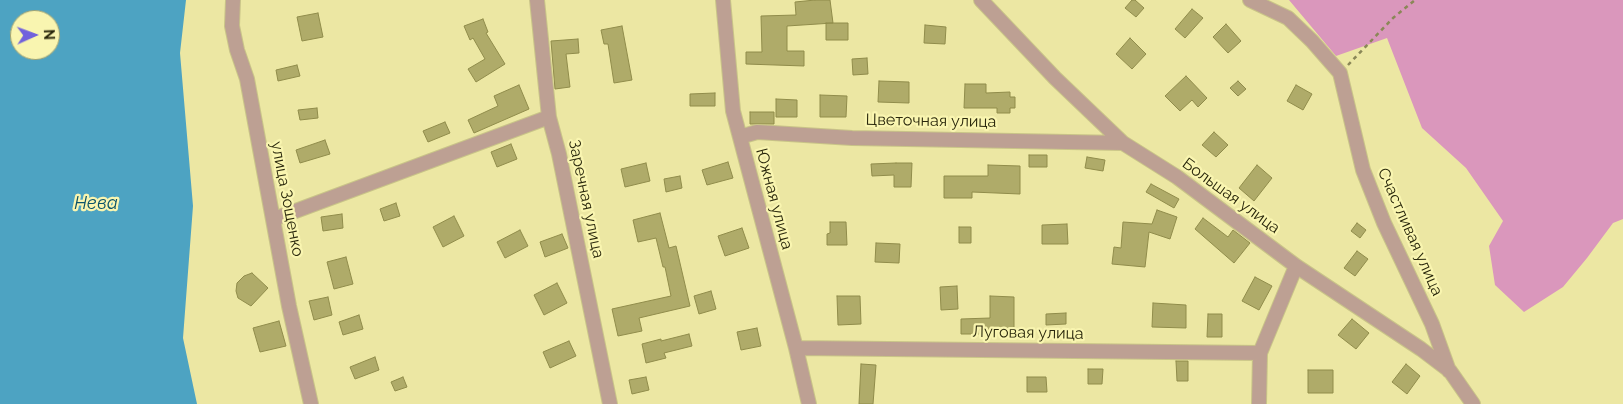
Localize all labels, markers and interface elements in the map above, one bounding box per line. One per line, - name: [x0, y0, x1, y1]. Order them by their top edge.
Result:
- north arrow: [10, 10, 60, 60]
- text: N: [41, 29, 57, 40]
- street label: Цветочная улица: [865, 110, 997, 132]
- street label: Заречная улица: [564, 138, 608, 260]
- street label: улица Зощенко: [266, 140, 308, 258]
- street label: Южная улица: [751, 146, 797, 252]
- street label: Большая улица: [1178, 154, 1284, 238]
- street label: Счастливая улица: [1373, 165, 1447, 299]
- water label: Нева: [74, 193, 118, 215]
- street label: Луговая улица: [972, 322, 1084, 344]

